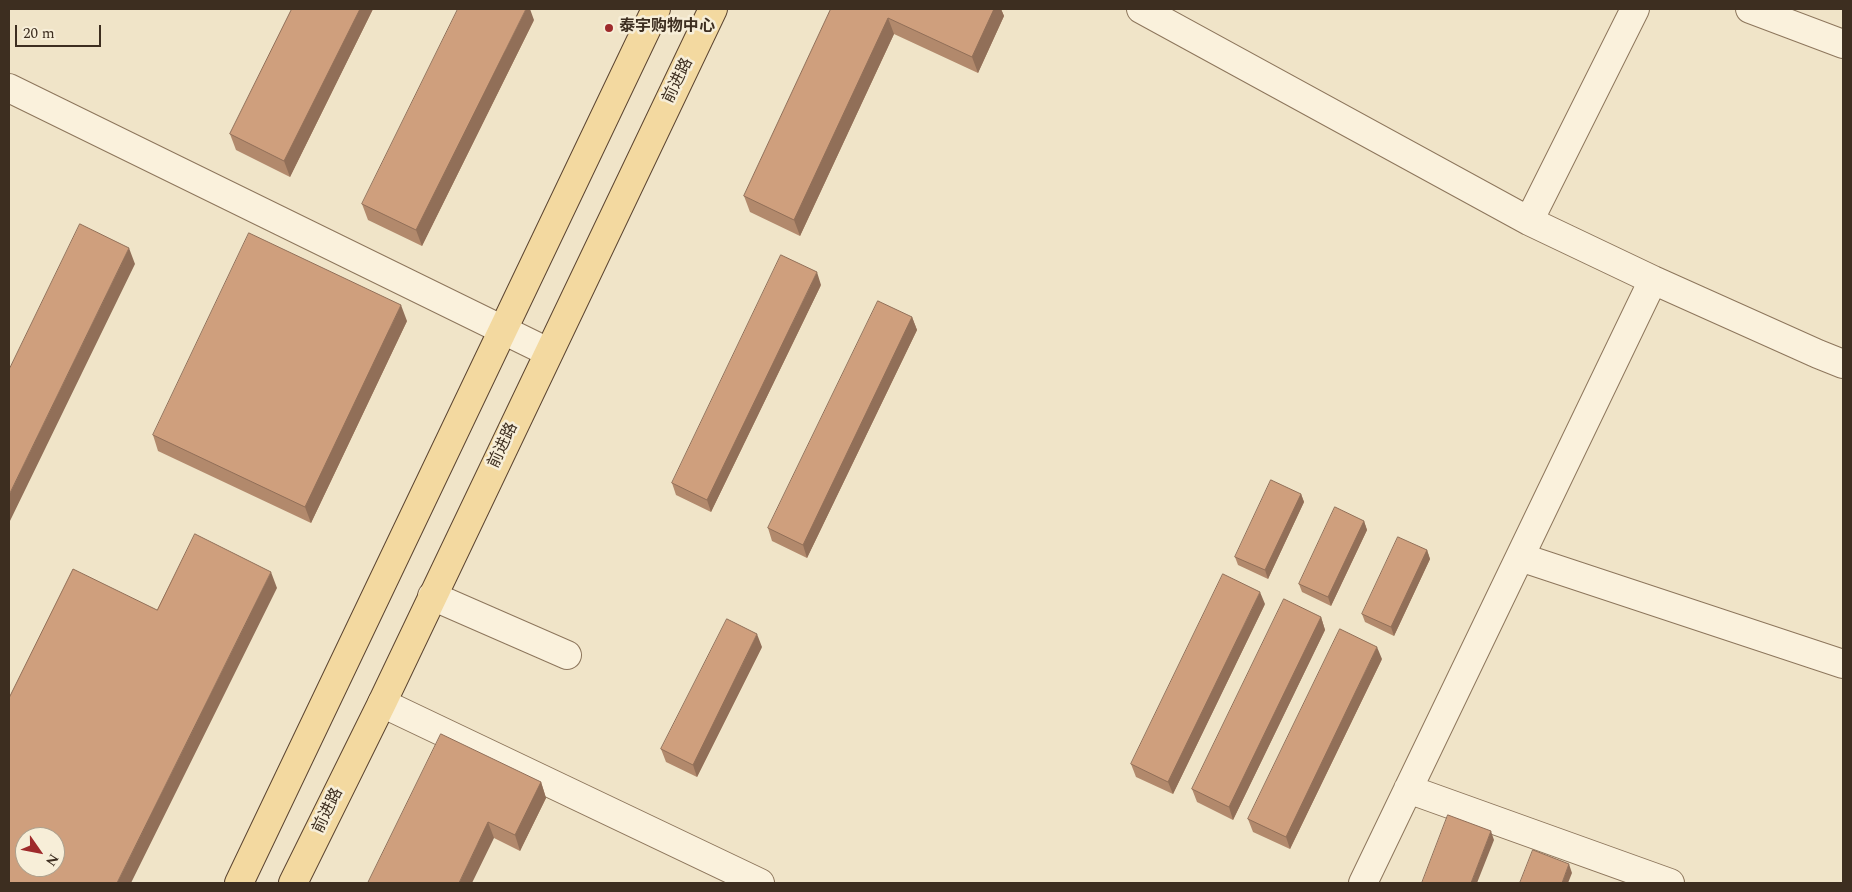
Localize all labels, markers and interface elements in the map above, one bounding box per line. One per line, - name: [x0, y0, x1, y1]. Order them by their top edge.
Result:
- scale bar: [18, 15, 104, 47]
- place label: 泰宇购物中心: [619, 18, 715, 38]
- text: 20 m: [23, 22, 55, 45]
- marker: 泰宇购物中心: [603, 22, 615, 34]
- street label: 前进路: [660, 55, 698, 107]
- street label: 前进路: [485, 420, 523, 472]
- street label: 前进路: [310, 785, 348, 837]
- north arrow: [15, 827, 65, 877]
- text: N: [40, 849, 64, 870]

